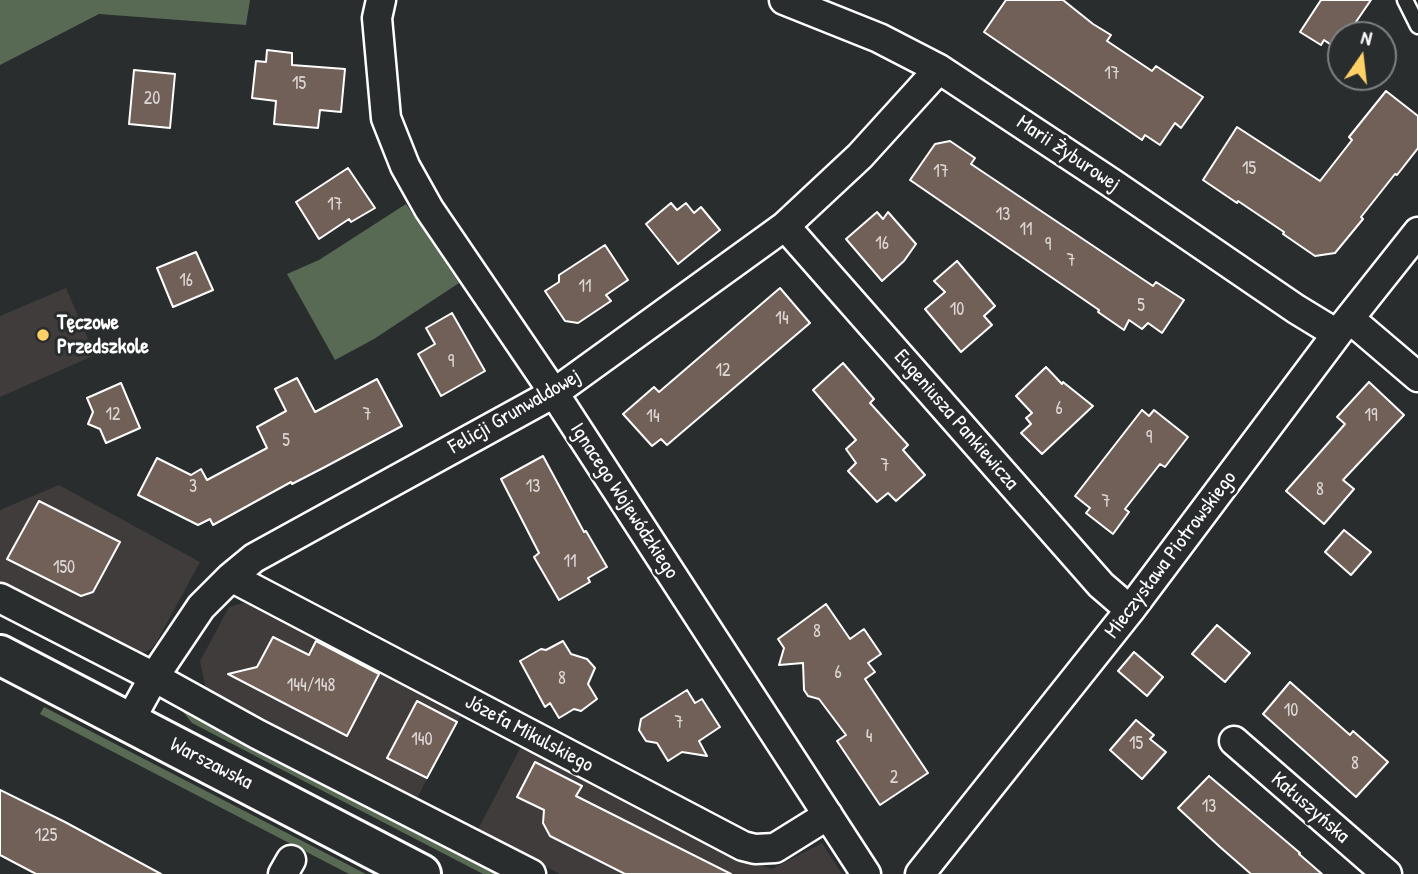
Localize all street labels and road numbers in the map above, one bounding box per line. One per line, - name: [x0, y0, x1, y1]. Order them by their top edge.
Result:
- street label: Marii Żyburowej: [1012, 110, 1124, 198]
- street label: Eugeniusza Pankiewicza: [888, 345, 1024, 495]
- street label: Felicji Grunwaldowej: [444, 364, 586, 460]
- street label: Ignacego Wojewódzkiego: [564, 418, 684, 584]
- street label: Mieczysława Piotrowskiego: [1100, 466, 1242, 644]
- street label: Józefa Mikulskiego: [461, 690, 597, 778]
- street label: Warszawska: [165, 732, 257, 796]
- street label: Kałuszyńska: [1265, 767, 1355, 849]

